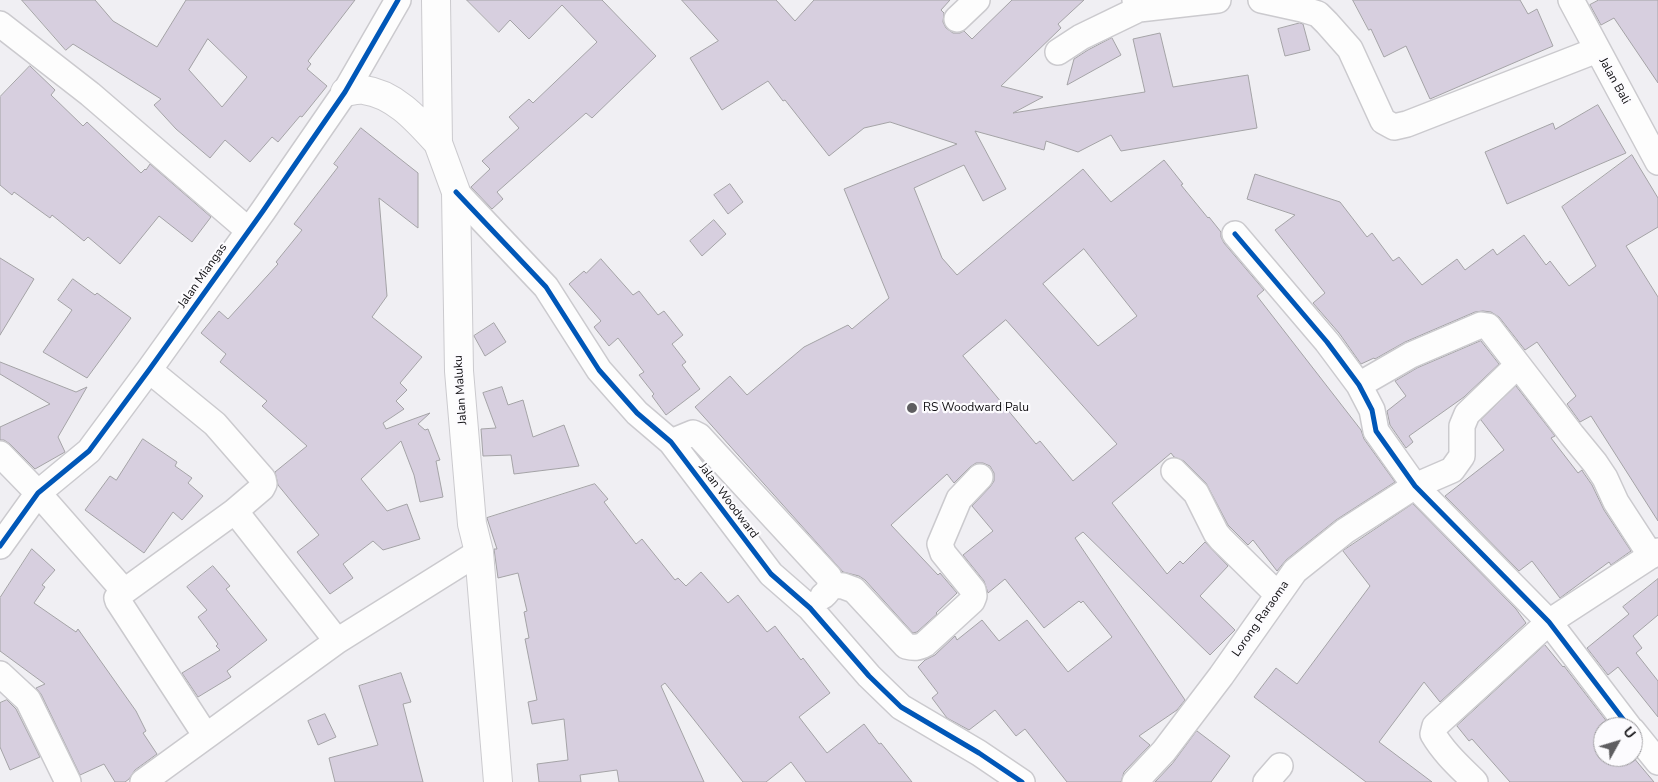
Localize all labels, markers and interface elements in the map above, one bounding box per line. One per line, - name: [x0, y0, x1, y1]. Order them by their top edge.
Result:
- street label: Jalan Bali: [1595, 55, 1633, 107]
- street label: Jalan Miangas: [175, 241, 231, 311]
- street label: Jalan Maluku: [451, 355, 471, 425]
- marker: RS Woodward Palu: [905, 401, 919, 415]
- place label: RS Woodward Palu: [923, 401, 1029, 415]
- street label: Jalan Woodward: [695, 461, 761, 541]
- street label: Lorong Raraoma: [1230, 578, 1292, 660]
- north arrow: [1593, 717, 1643, 767]
- text: U: [1619, 723, 1640, 743]

